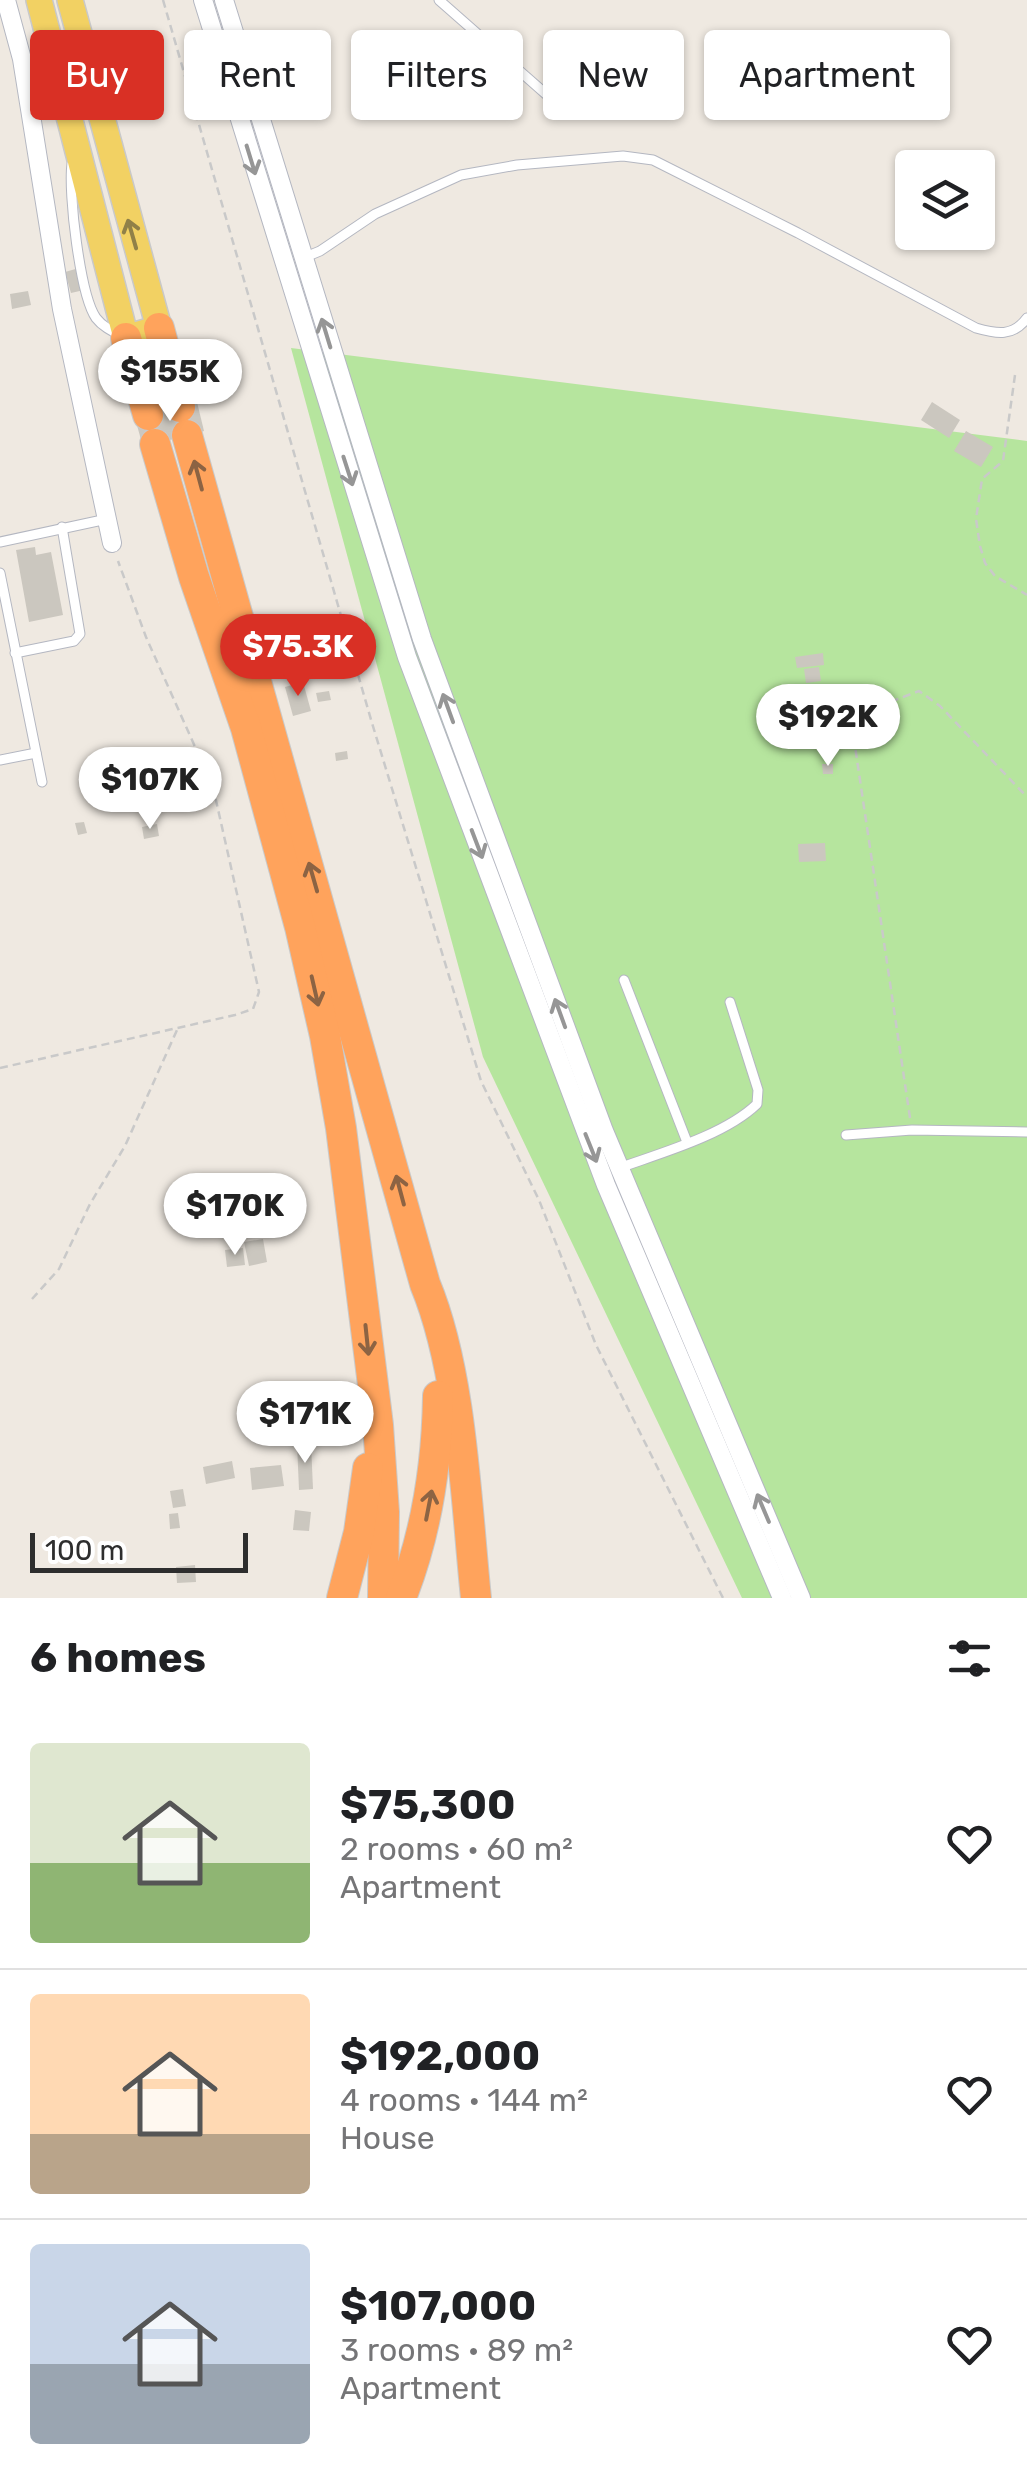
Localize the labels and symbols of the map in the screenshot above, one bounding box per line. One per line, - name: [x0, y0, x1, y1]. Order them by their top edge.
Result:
- one-way arrow: [244, 144, 262, 176]
- one-way arrow: [122, 219, 140, 250]
- one-way arrow: [316, 317, 334, 349]
- pin: $155K: [100, 339, 240, 424]
- one-way arrow: [341, 454, 359, 486]
- one-way arrow: [187, 460, 206, 491]
- pin: $75.3K: [217, 614, 379, 699]
- pin: $192K: [758, 684, 898, 769]
- one-way arrow: [438, 694, 456, 725]
- pin: $107K: [80, 747, 220, 832]
- one-way arrow: [469, 828, 487, 859]
- one-way arrow: [302, 862, 321, 894]
- one-way arrow: [307, 974, 325, 1006]
- one-way arrow: [550, 999, 568, 1030]
- one-way arrow: [583, 1132, 601, 1163]
- pin: $170K: [165, 1173, 305, 1258]
- one-way arrow: [390, 1175, 409, 1206]
- one-way arrow: [357, 1324, 376, 1356]
- pin: $171K: [235, 1381, 375, 1466]
- one-way arrow: [420, 1490, 439, 1522]
- one-way arrow: [753, 1493, 771, 1524]
- scale bar: [30, 1528, 248, 1572]

